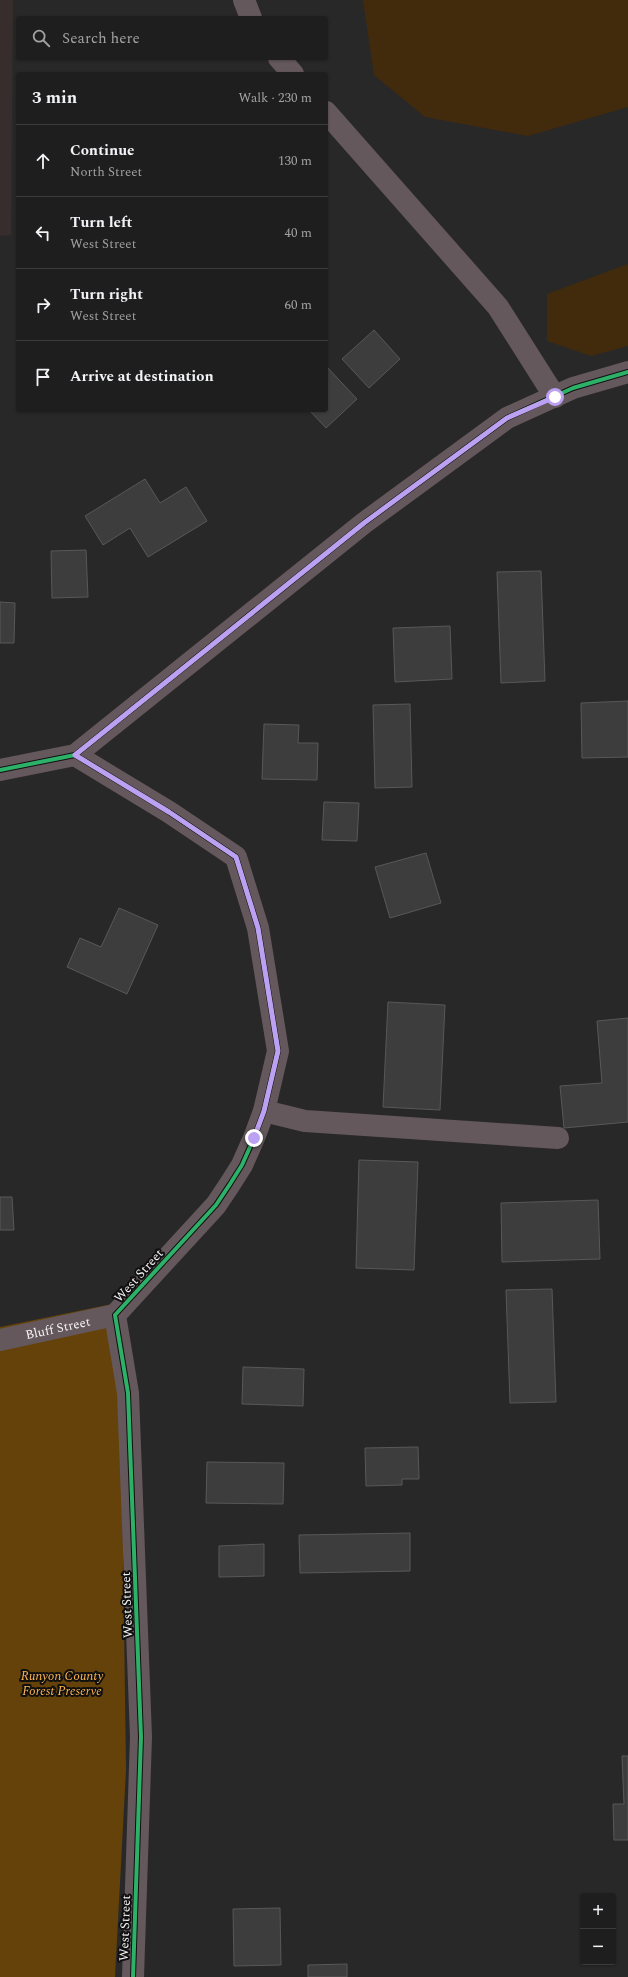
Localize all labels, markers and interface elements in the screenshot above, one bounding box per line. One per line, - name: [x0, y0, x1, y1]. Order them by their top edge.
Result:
- search box: [16, 16, 328, 60]
- icon: search: [30, 27, 52, 49]
- text: Search here: [62, 27, 140, 50]
- text: 3 min: [32, 85, 77, 111]
- text: Walk · 230 m: [238, 88, 312, 108]
- text: Continue: [70, 139, 135, 162]
- icon: ahead: [32, 150, 54, 172]
- text: 130 m: [278, 151, 312, 171]
- text: North Street: [70, 162, 142, 182]
- text: Turn left: [70, 211, 132, 234]
- icon: left: [32, 222, 54, 244]
- text: 40 m: [285, 223, 312, 243]
- text: West Street: [70, 234, 136, 254]
- text: Turn right: [70, 283, 143, 306]
- icon: right: [32, 294, 54, 316]
- text: 60 m: [285, 295, 312, 315]
- text: West Street: [70, 306, 136, 326]
- text: Arrive at destination: [70, 365, 214, 388]
- icon: arrive: [32, 366, 54, 388]
- route start: [546, 388, 564, 406]
- route end: [245, 1129, 263, 1147]
- street label: West Street: [109, 1244, 169, 1307]
- street label: Bluff Street: [24, 1312, 93, 1345]
- street label: West Street: [116, 1571, 138, 1638]
- park label: Runyon County Forest Preserve: [21, 1666, 103, 1701]
- map controls: [580, 1893, 616, 1965]
- button: +: [580, 1893, 616, 1929]
- street label: West Street: [114, 1894, 136, 1961]
- button: −: [580, 1929, 616, 1965]

